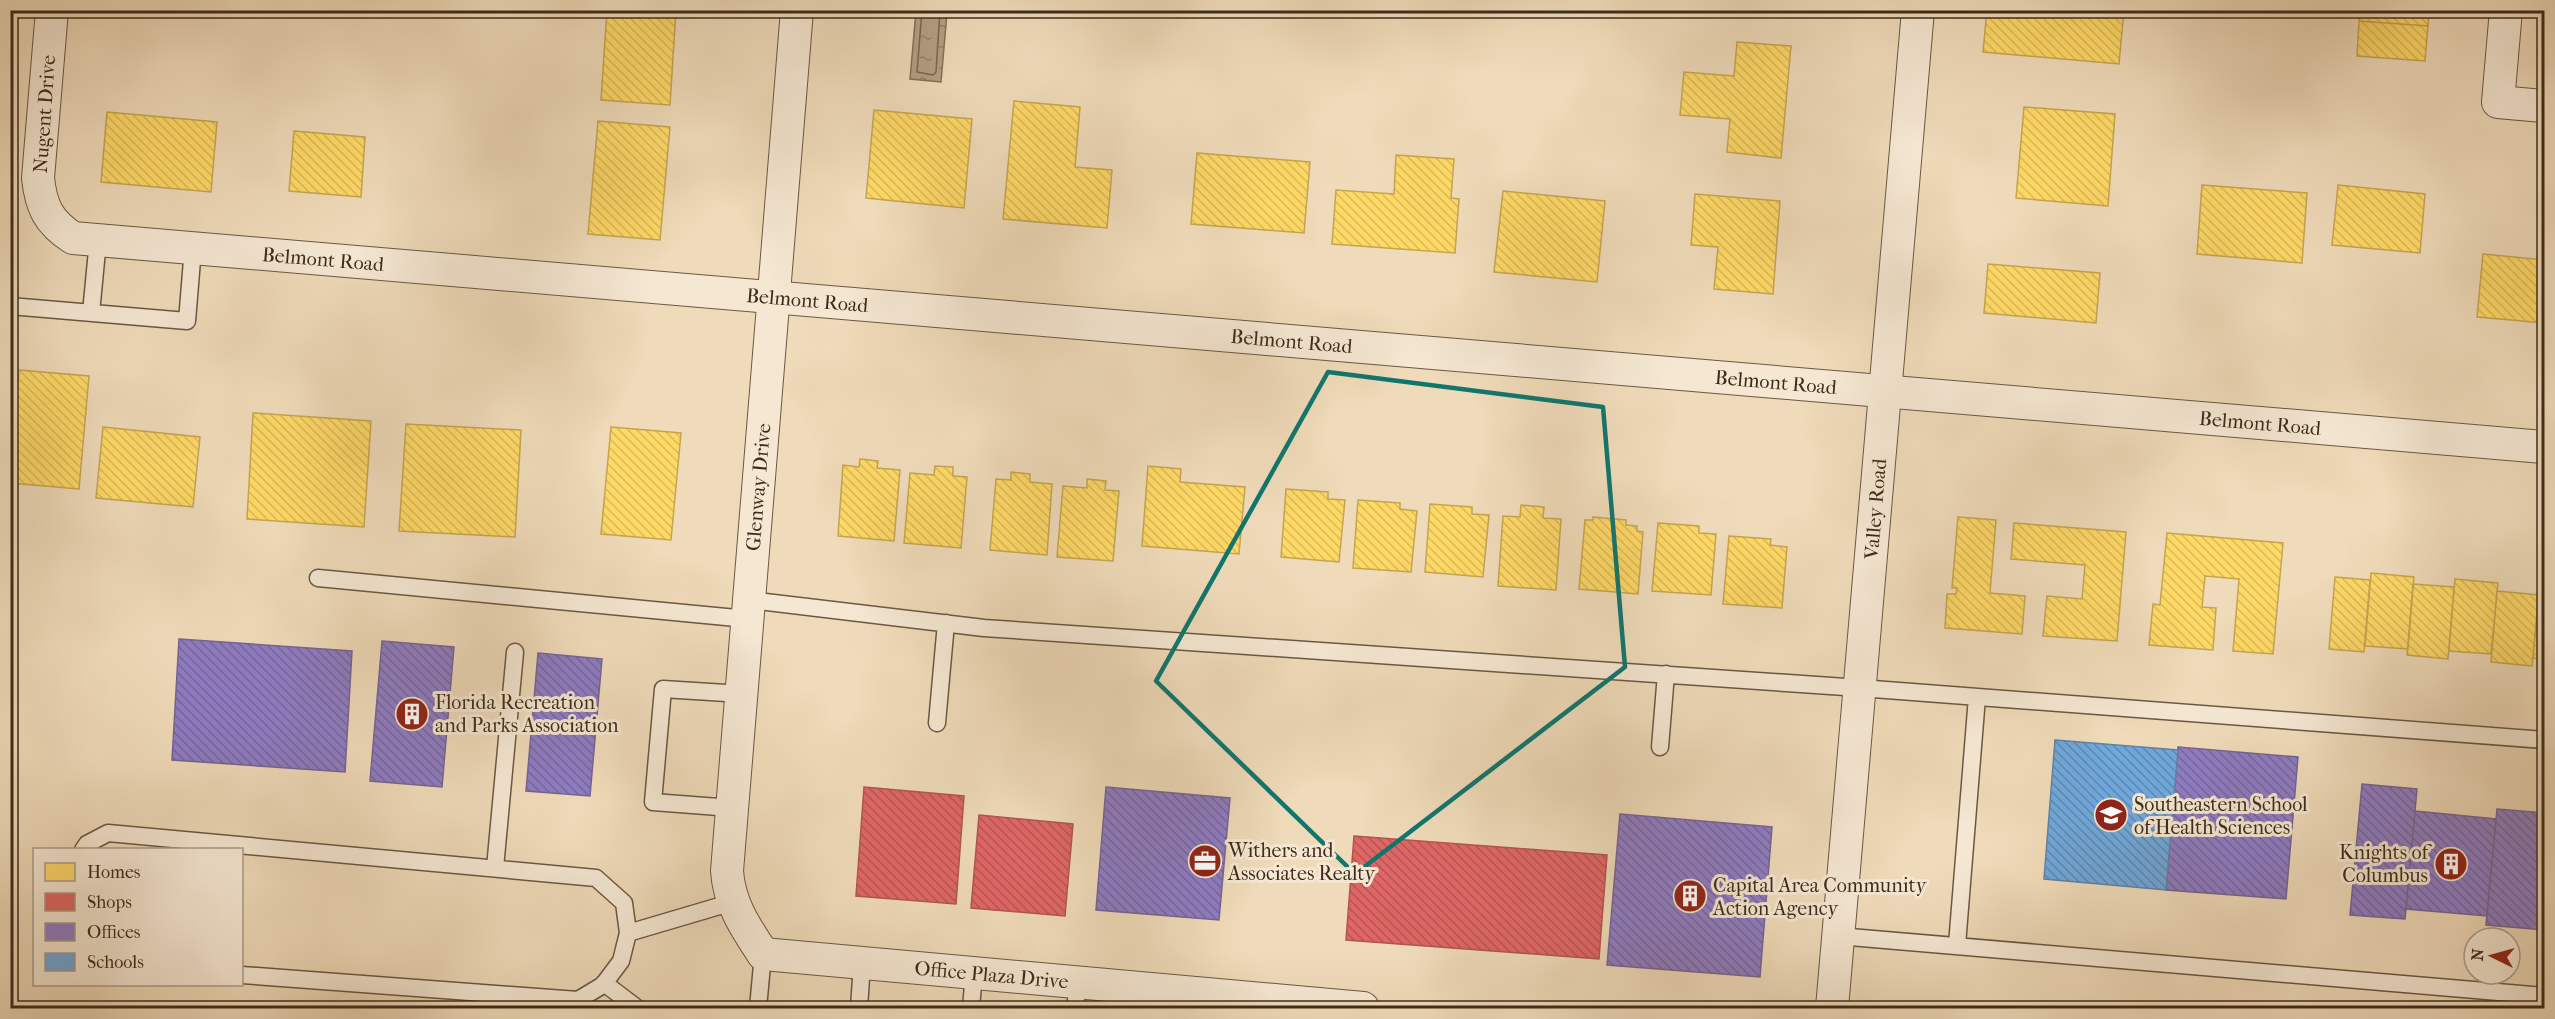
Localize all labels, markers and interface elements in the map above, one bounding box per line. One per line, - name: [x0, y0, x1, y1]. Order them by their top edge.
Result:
- street label: Nugent Drive: [29, 54, 60, 174]
- street label: Belmont Road: [261, 243, 386, 276]
- street label: Belmont Road: [745, 284, 870, 317]
- street label: Belmont Road: [1230, 325, 1355, 358]
- street label: Belmont Road: [1714, 366, 1839, 399]
- street label: Belmont Road: [2198, 407, 2323, 440]
- street label: Glenway Drive: [741, 422, 776, 552]
- street label: Valley Road: [1860, 456, 1891, 561]
- place label: Florida Recreation and Parks Association: [435, 691, 619, 737]
- building icon: Florida Recreation and Parks Association: [394, 696, 430, 732]
- place label: Southeastern School of Health Sciences: [2134, 793, 2308, 839]
- school or university icon: Southeastern School of Health Sciences: [2093, 797, 2129, 833]
- place label: Withers and Associates Realty: [1227, 839, 1376, 885]
- place label: Knights of Columbus: [2339, 841, 2432, 887]
- office icon: Withers and Associates Realty: [1187, 843, 1223, 879]
- building icon: Knights of Columbus: [2433, 846, 2469, 882]
- legend: [33, 848, 243, 986]
- text: Homes: [87, 862, 141, 883]
- place label: Capital Area Community Action Agency: [1712, 874, 1928, 920]
- building icon: Capital Area Community Action Agency: [1672, 878, 1708, 914]
- text: Shops: [87, 892, 132, 913]
- text: Offices: [87, 922, 141, 943]
- north arrow: [2462, 926, 2522, 986]
- text: N: [2468, 947, 2488, 962]
- text: Schools: [87, 952, 144, 973]
- street label: Office Plaza Drive: [914, 957, 1070, 993]

